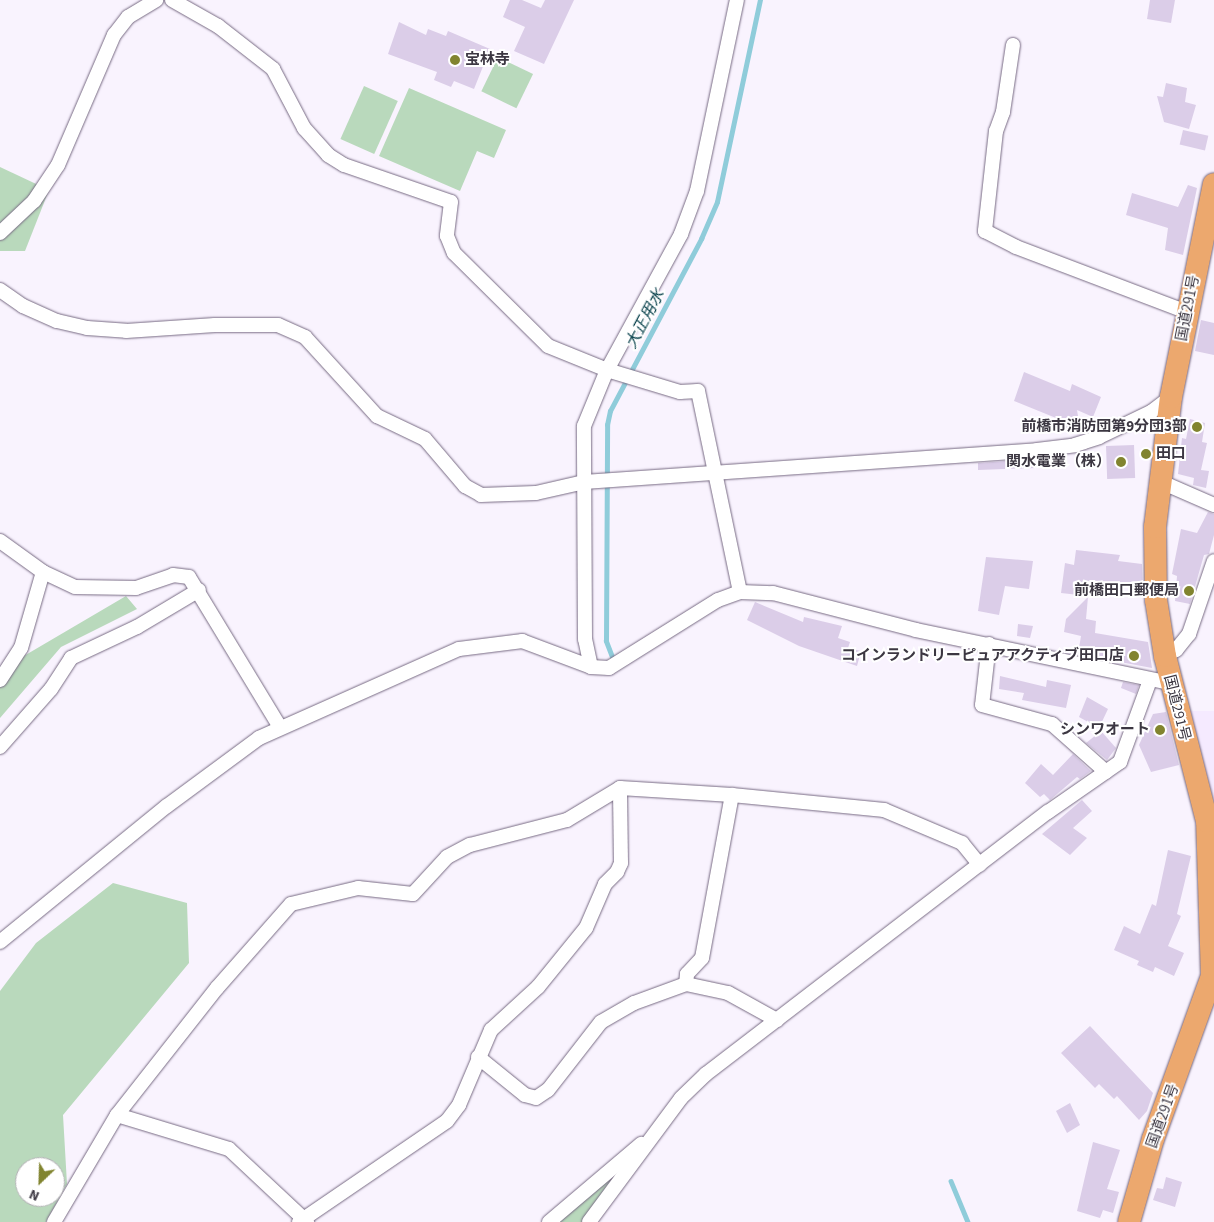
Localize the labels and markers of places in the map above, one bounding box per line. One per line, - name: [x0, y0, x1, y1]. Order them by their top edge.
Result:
- place label: 宝林寺: [465, 51, 510, 69]
- marker: 宝林寺: [449, 54, 461, 66]
- place label: 前橋市消防団第9分団3部: [1021, 418, 1187, 436]
- marker: 前橋市消防団第9分団3部: [1191, 421, 1203, 433]
- place label: 田口: [1156, 445, 1186, 463]
- marker: 田口: [1140, 448, 1152, 460]
- place label: 関水電業（株）: [1006, 453, 1111, 471]
- marker: 関水電業（株）: [1115, 456, 1127, 468]
- place label: 前橋田口郵便局: [1074, 582, 1179, 600]
- marker: 前橋田口郵便局: [1183, 585, 1195, 597]
- place label: コインランドリーピュアアクティブ田口店: [839, 647, 1124, 665]
- marker: コインランドリーピュアアクティブ田口店: [1128, 650, 1140, 662]
- place label: シンワオート: [1060, 721, 1150, 739]
- marker: シンワオート: [1154, 724, 1166, 736]

